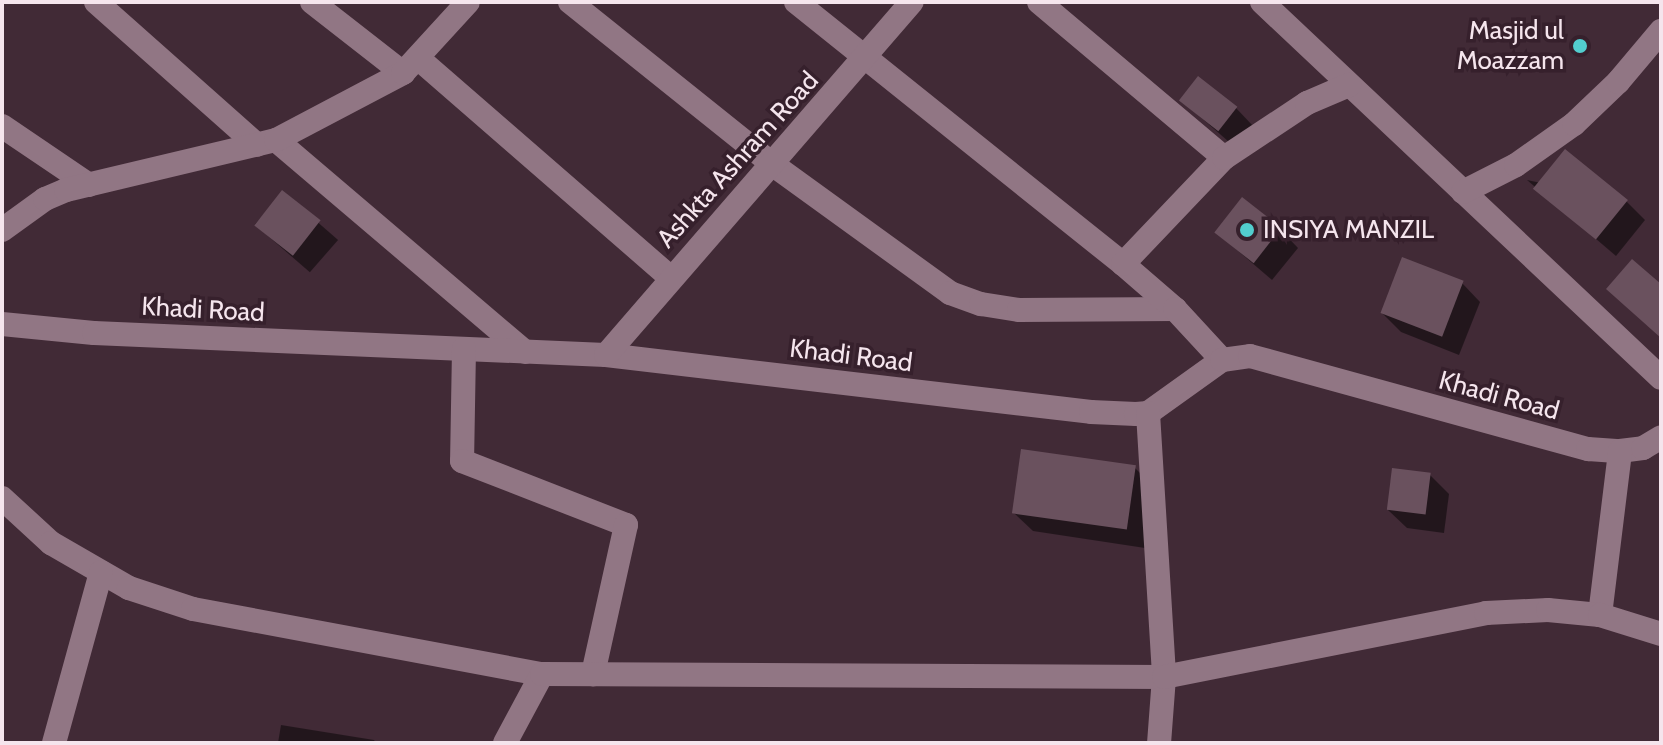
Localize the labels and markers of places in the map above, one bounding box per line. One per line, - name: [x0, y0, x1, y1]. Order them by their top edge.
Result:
- place label: Masjid ul Moazzam: [1457, 15, 1564, 76]
- marker: Masjid ul Moazzam: [1571, 37, 1589, 55]
- place label: INSIYA MANZIL: [1263, 214, 1434, 246]
- marker: INSIYA MANZIL: [1238, 221, 1256, 239]

